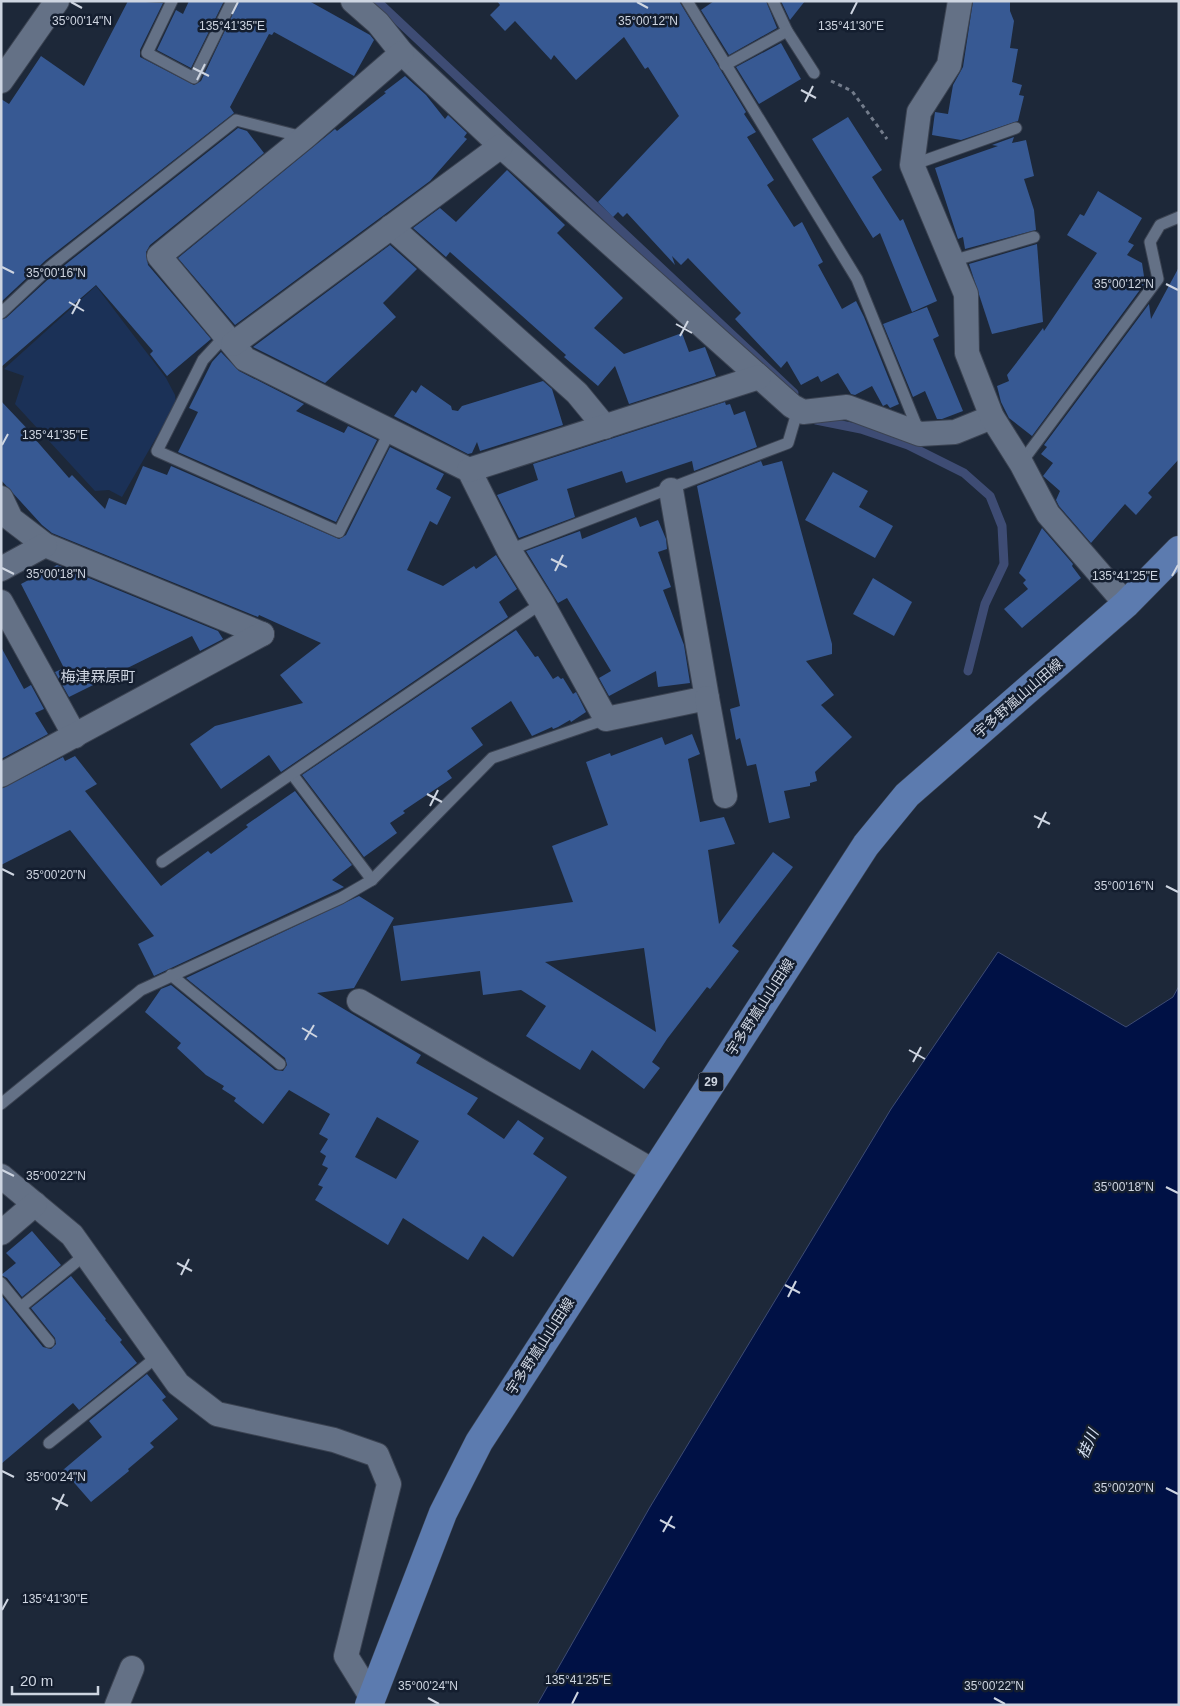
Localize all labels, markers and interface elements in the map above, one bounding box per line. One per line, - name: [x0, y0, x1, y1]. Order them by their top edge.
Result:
- text: 35°00'14"N: [52, 14, 112, 28]
- text: 35°00'12"N: [618, 14, 678, 28]
- text: 135°41'35"E: [199, 19, 265, 33]
- text: 135°41'30"E: [818, 19, 884, 33]
- text: 35°00'16"N: [26, 266, 86, 280]
- text: 35°00'12"N: [1094, 277, 1154, 291]
- text: 135°41'35"E: [22, 428, 88, 442]
- text: 35°00'18"N: [26, 567, 86, 581]
- text: 135°41'25"E: [1092, 569, 1158, 583]
- street label: 宇多野嵐山山田線: [970, 655, 1066, 741]
- district label: 梅津罧原町: [60, 668, 136, 685]
- text: 35°00'20"N: [26, 868, 86, 882]
- text: 35°00'16"N: [1094, 879, 1154, 893]
- street label: 宇多野嵐山山田線: [723, 956, 797, 1058]
- road number: 29: [698, 1072, 724, 1092]
- text: 35°00'22"N: [26, 1169, 86, 1183]
- text: 35°00'18"N: [1094, 1180, 1154, 1194]
- street label: 宇多野嵐山山田線: [503, 1295, 577, 1397]
- water label: 桂川: [1074, 1425, 1102, 1461]
- text: 35°00'24"N: [26, 1470, 86, 1484]
- text: 35°00'20"N: [1094, 1481, 1154, 1495]
- text: 135°41'30"E: [22, 1592, 88, 1606]
- scale bar: [12, 1664, 99, 1696]
- text: 20 m: [20, 1672, 53, 1689]
- text: 135°41'25"E: [545, 1673, 611, 1687]
- text: 35°00'24"N: [398, 1679, 458, 1693]
- text: 35°00'22"N: [964, 1679, 1024, 1693]

